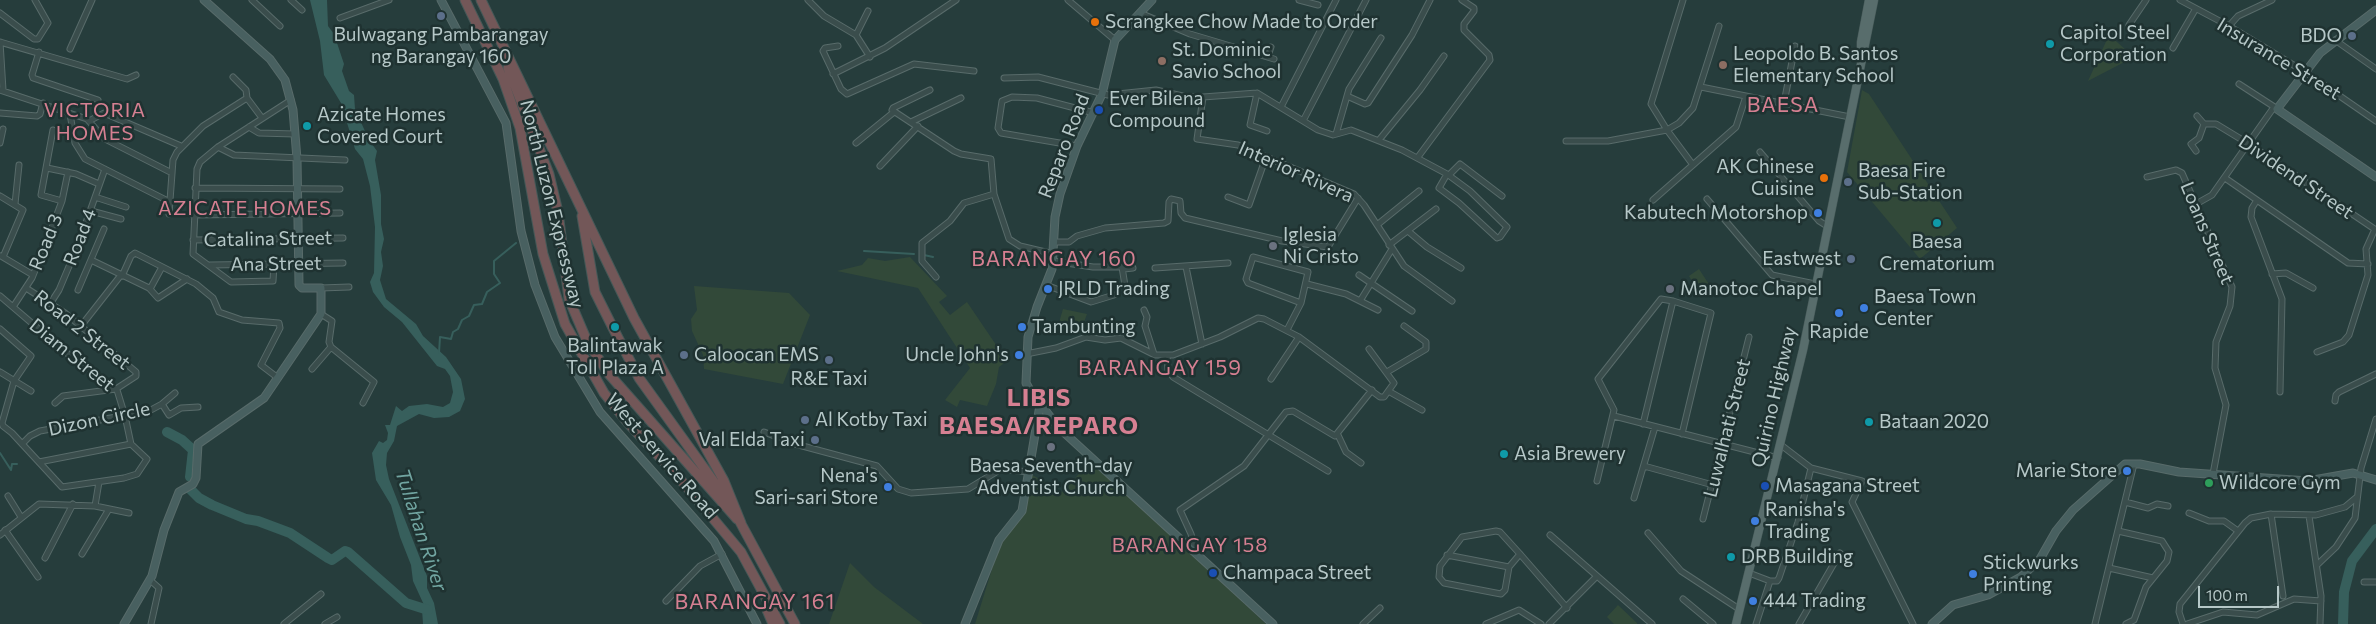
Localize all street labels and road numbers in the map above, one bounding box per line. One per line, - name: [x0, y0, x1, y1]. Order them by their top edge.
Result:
- street label: Insurance Street: [2213, 13, 2345, 105]
- street label: Reparo Road: [1034, 91, 1094, 201]
- street label: North Luzon Expressway: [515, 97, 589, 311]
- street label: Dividend Street: [2234, 130, 2358, 224]
- street label: Interior Rivera: [1235, 137, 1357, 207]
- street label: Loans Street: [2175, 178, 2239, 288]
- street label: Road 4: [59, 205, 101, 269]
- street label: Road 3: [24, 210, 68, 274]
- street label: Catalina Street: [204, 226, 332, 252]
- street label: Ana Street: [230, 252, 322, 276]
- street label: Road 2 Street: [29, 285, 135, 375]
- street label: Diam Street: [25, 314, 119, 396]
- street label: Quirino Highway: [1747, 324, 1801, 470]
- street label: Luwalhati Street: [1699, 356, 1755, 500]
- street label: West Service Road: [601, 389, 723, 523]
- street label: Dizon Circle: [46, 397, 152, 441]

